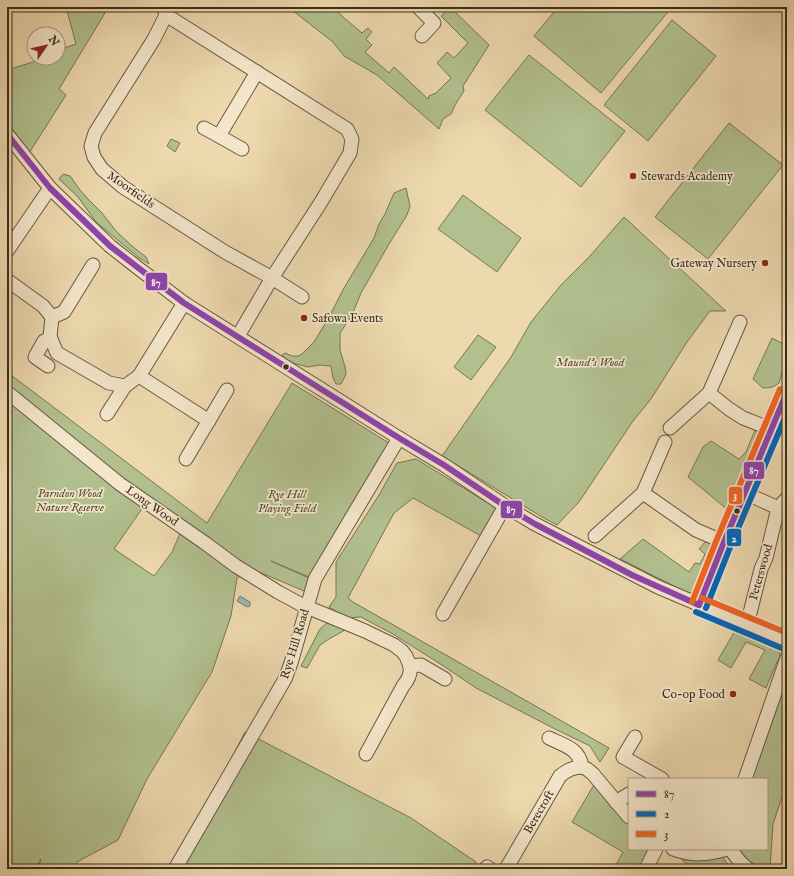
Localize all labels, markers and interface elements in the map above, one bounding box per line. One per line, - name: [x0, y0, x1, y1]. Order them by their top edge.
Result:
- north arrow: [26, 26, 66, 66]
- text: N: [44, 32, 62, 49]
- street label: Moorfields: [104, 168, 158, 212]
- place label: Stewards Academy: [641, 169, 733, 184]
- marker: Stewards Academy: [628, 171, 638, 181]
- place label: Gateway Nursery: [670, 256, 757, 271]
- marker: Gateway Nursery: [760, 258, 770, 268]
- line badge: 87: [145, 272, 168, 291]
- text: 87: [151, 276, 161, 290]
- place label: Safowa Events: [312, 311, 383, 326]
- marker: Safowa Events: [299, 313, 309, 323]
- park label: Maund's Wood: [556, 355, 625, 370]
- unlabelled marker: [281, 362, 291, 372]
- line badge: 87: [743, 461, 765, 480]
- text: 87: [749, 464, 759, 478]
- street label: Long Wood: [123, 482, 182, 530]
- park label: Parndon Wood Nature Reserve: [36, 486, 104, 515]
- line badge: 3: [728, 486, 743, 505]
- park label: Rye Hill Playing Field: [258, 487, 317, 517]
- text: 3: [733, 489, 737, 503]
- line badge: 87: [500, 500, 523, 519]
- text: 87: [506, 503, 516, 517]
- unlabelled marker: [732, 506, 742, 516]
- line badge: 2: [726, 528, 742, 547]
- text: 2: [731, 532, 737, 546]
- street label: Peterswood: [746, 542, 776, 602]
- street label: Rye Hill Road: [277, 607, 313, 681]
- place label: Co-op Food: [662, 687, 726, 703]
- marker: Co-op Food: [728, 689, 738, 699]
- legend: [628, 778, 768, 850]
- text: 87: [664, 787, 674, 802]
- street label: Berecroft: [521, 788, 557, 836]
- text: 2: [664, 807, 670, 822]
- text: 3: [664, 827, 668, 842]

